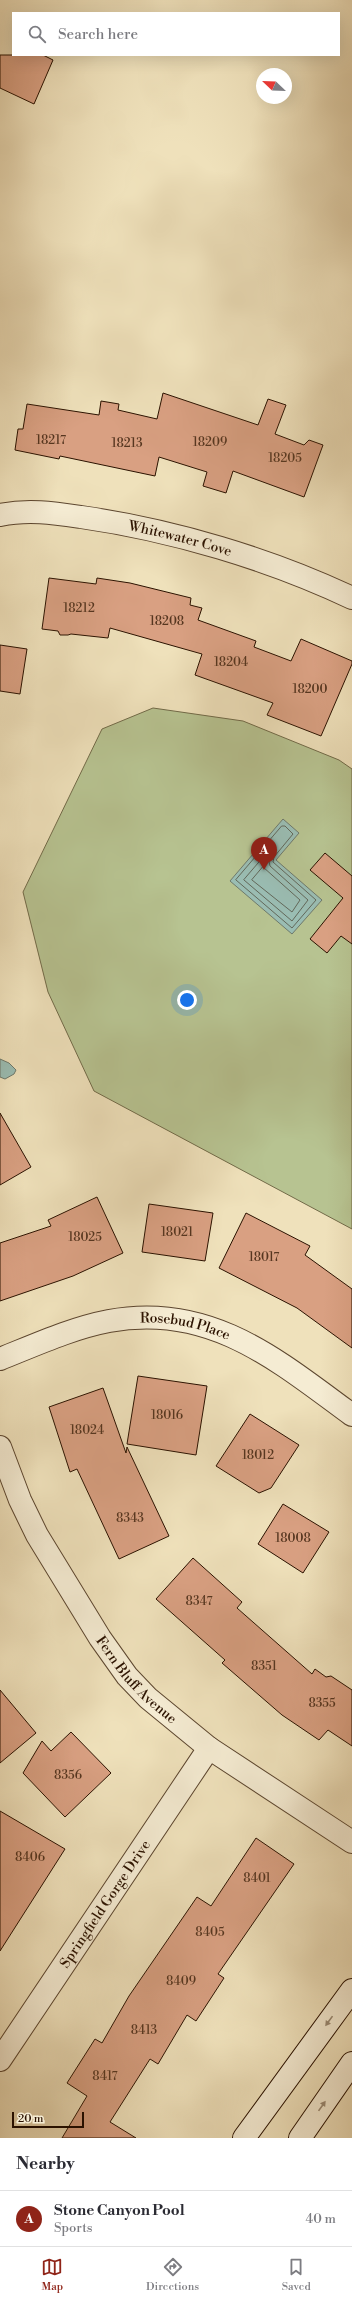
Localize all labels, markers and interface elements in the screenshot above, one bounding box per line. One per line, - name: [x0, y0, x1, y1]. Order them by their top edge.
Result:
- search box: [12, 12, 340, 56]
- icon: search: [26, 23, 48, 45]
- text: Search here: [58, 25, 138, 44]
- north arrow: [256, 68, 292, 104]
- house number: 18217: [36, 433, 66, 448]
- house number: 18209: [193, 435, 227, 450]
- house number: 18213: [111, 436, 143, 451]
- house number: 18205: [268, 451, 302, 466]
- street label: Whitewater Cove: [126, 517, 234, 561]
- house number: 18212: [63, 601, 95, 616]
- house number: 18208: [150, 614, 184, 629]
- house number: 18204: [214, 655, 248, 670]
- house number: 18200: [292, 682, 328, 697]
- pin: A: [251, 837, 277, 870]
- your location: [177, 990, 197, 1010]
- house number: 18021: [161, 1225, 194, 1240]
- house number: 18025: [68, 1230, 102, 1245]
- house number: 18017: [249, 1250, 279, 1265]
- street label: Rosebud Place: [140, 1309, 233, 1345]
- house number: 18016: [151, 1408, 183, 1423]
- house number: 18024: [70, 1423, 104, 1438]
- house number: 18012: [242, 1448, 274, 1463]
- house number: 8343: [116, 1511, 144, 1526]
- house number: 18008: [275, 1531, 311, 1546]
- house number: 8347: [186, 1594, 212, 1609]
- street label: Fern Bluff Avenue: [91, 1633, 180, 1728]
- house number: 8351: [251, 1659, 278, 1674]
- house number: 8355: [308, 1696, 336, 1711]
- house number: 8356: [54, 1768, 82, 1783]
- street label: Springfield Gorge Drive: [56, 1837, 155, 1972]
- house number: 8406: [15, 1850, 45, 1865]
- house number: 8401: [243, 1871, 272, 1886]
- house number: 8405: [195, 1925, 225, 1940]
- house number: 8409: [166, 1974, 196, 1989]
- one-way arrow: [325, 2016, 333, 2027]
- house number: 8413: [131, 2023, 158, 2038]
- house number: 8417: [92, 2069, 118, 2084]
- one-way arrow: [318, 2101, 326, 2111]
- scale bar: [12, 2110, 84, 2129]
- text: 20 m: [18, 2112, 43, 2126]
- text: Nearby: [16, 2153, 75, 2175]
- text: Stone Canyon Pool: [54, 2201, 185, 2220]
- text: A: [24, 2211, 34, 2227]
- text: 40 m: [306, 2211, 336, 2227]
- text: Sports: [54, 2220, 93, 2236]
- tab: Map: [41, 2256, 63, 2294]
- tab: Directions: [146, 2256, 199, 2294]
- tab: Saved: [282, 2256, 311, 2294]

